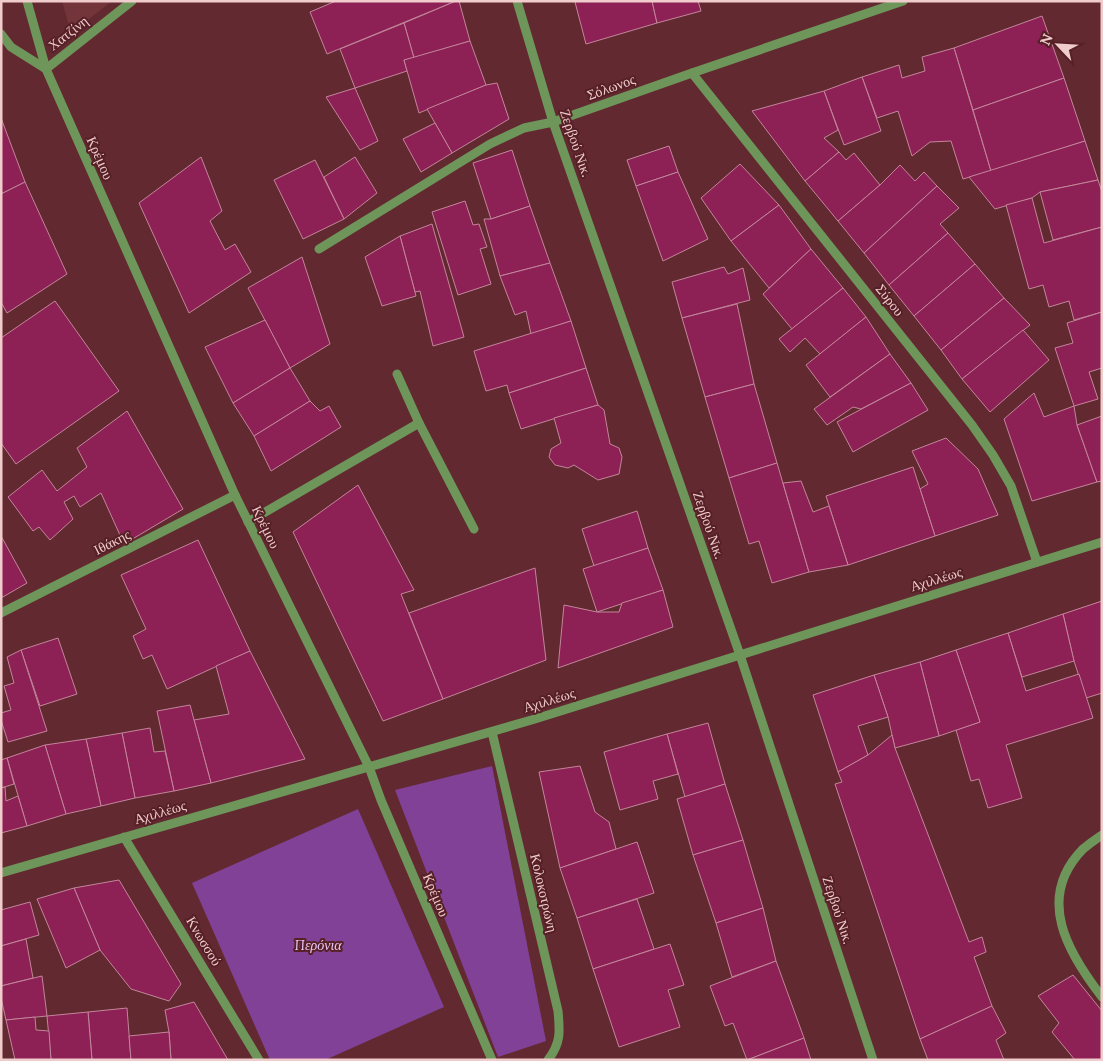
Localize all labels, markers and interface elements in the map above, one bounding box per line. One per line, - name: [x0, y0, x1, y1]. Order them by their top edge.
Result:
- street label: Χατζίνη: [44, 12, 92, 54]
- north arrow: [1033, 20, 1083, 70]
- text: N: [1036, 31, 1057, 48]
- street label: Σόλωνος: [584, 70, 638, 104]
- street label: Ζερβού Νικ.: [556, 107, 596, 179]
- street label: Κρέμου: [83, 134, 118, 183]
- street label: Σύρου: [872, 280, 908, 320]
- street label: Ζερβού Νικ.: [689, 489, 729, 561]
- street label: Κρέμου: [248, 503, 284, 551]
- street label: Ιθάκης: [91, 525, 134, 559]
- street label: Αχιλλέως: [908, 562, 965, 595]
- street label: Αχιλλέως: [521, 683, 578, 716]
- street label: Αχιλλέως: [132, 796, 189, 828]
- street label: Κολοκοτρώνη: [526, 852, 562, 934]
- street label: Κρέμου: [419, 871, 453, 920]
- street label: Ζερβού Νικ.: [819, 874, 857, 946]
- street label: Κνωσσού: [182, 913, 226, 969]
- park label: Περόνια: [294, 936, 342, 954]

